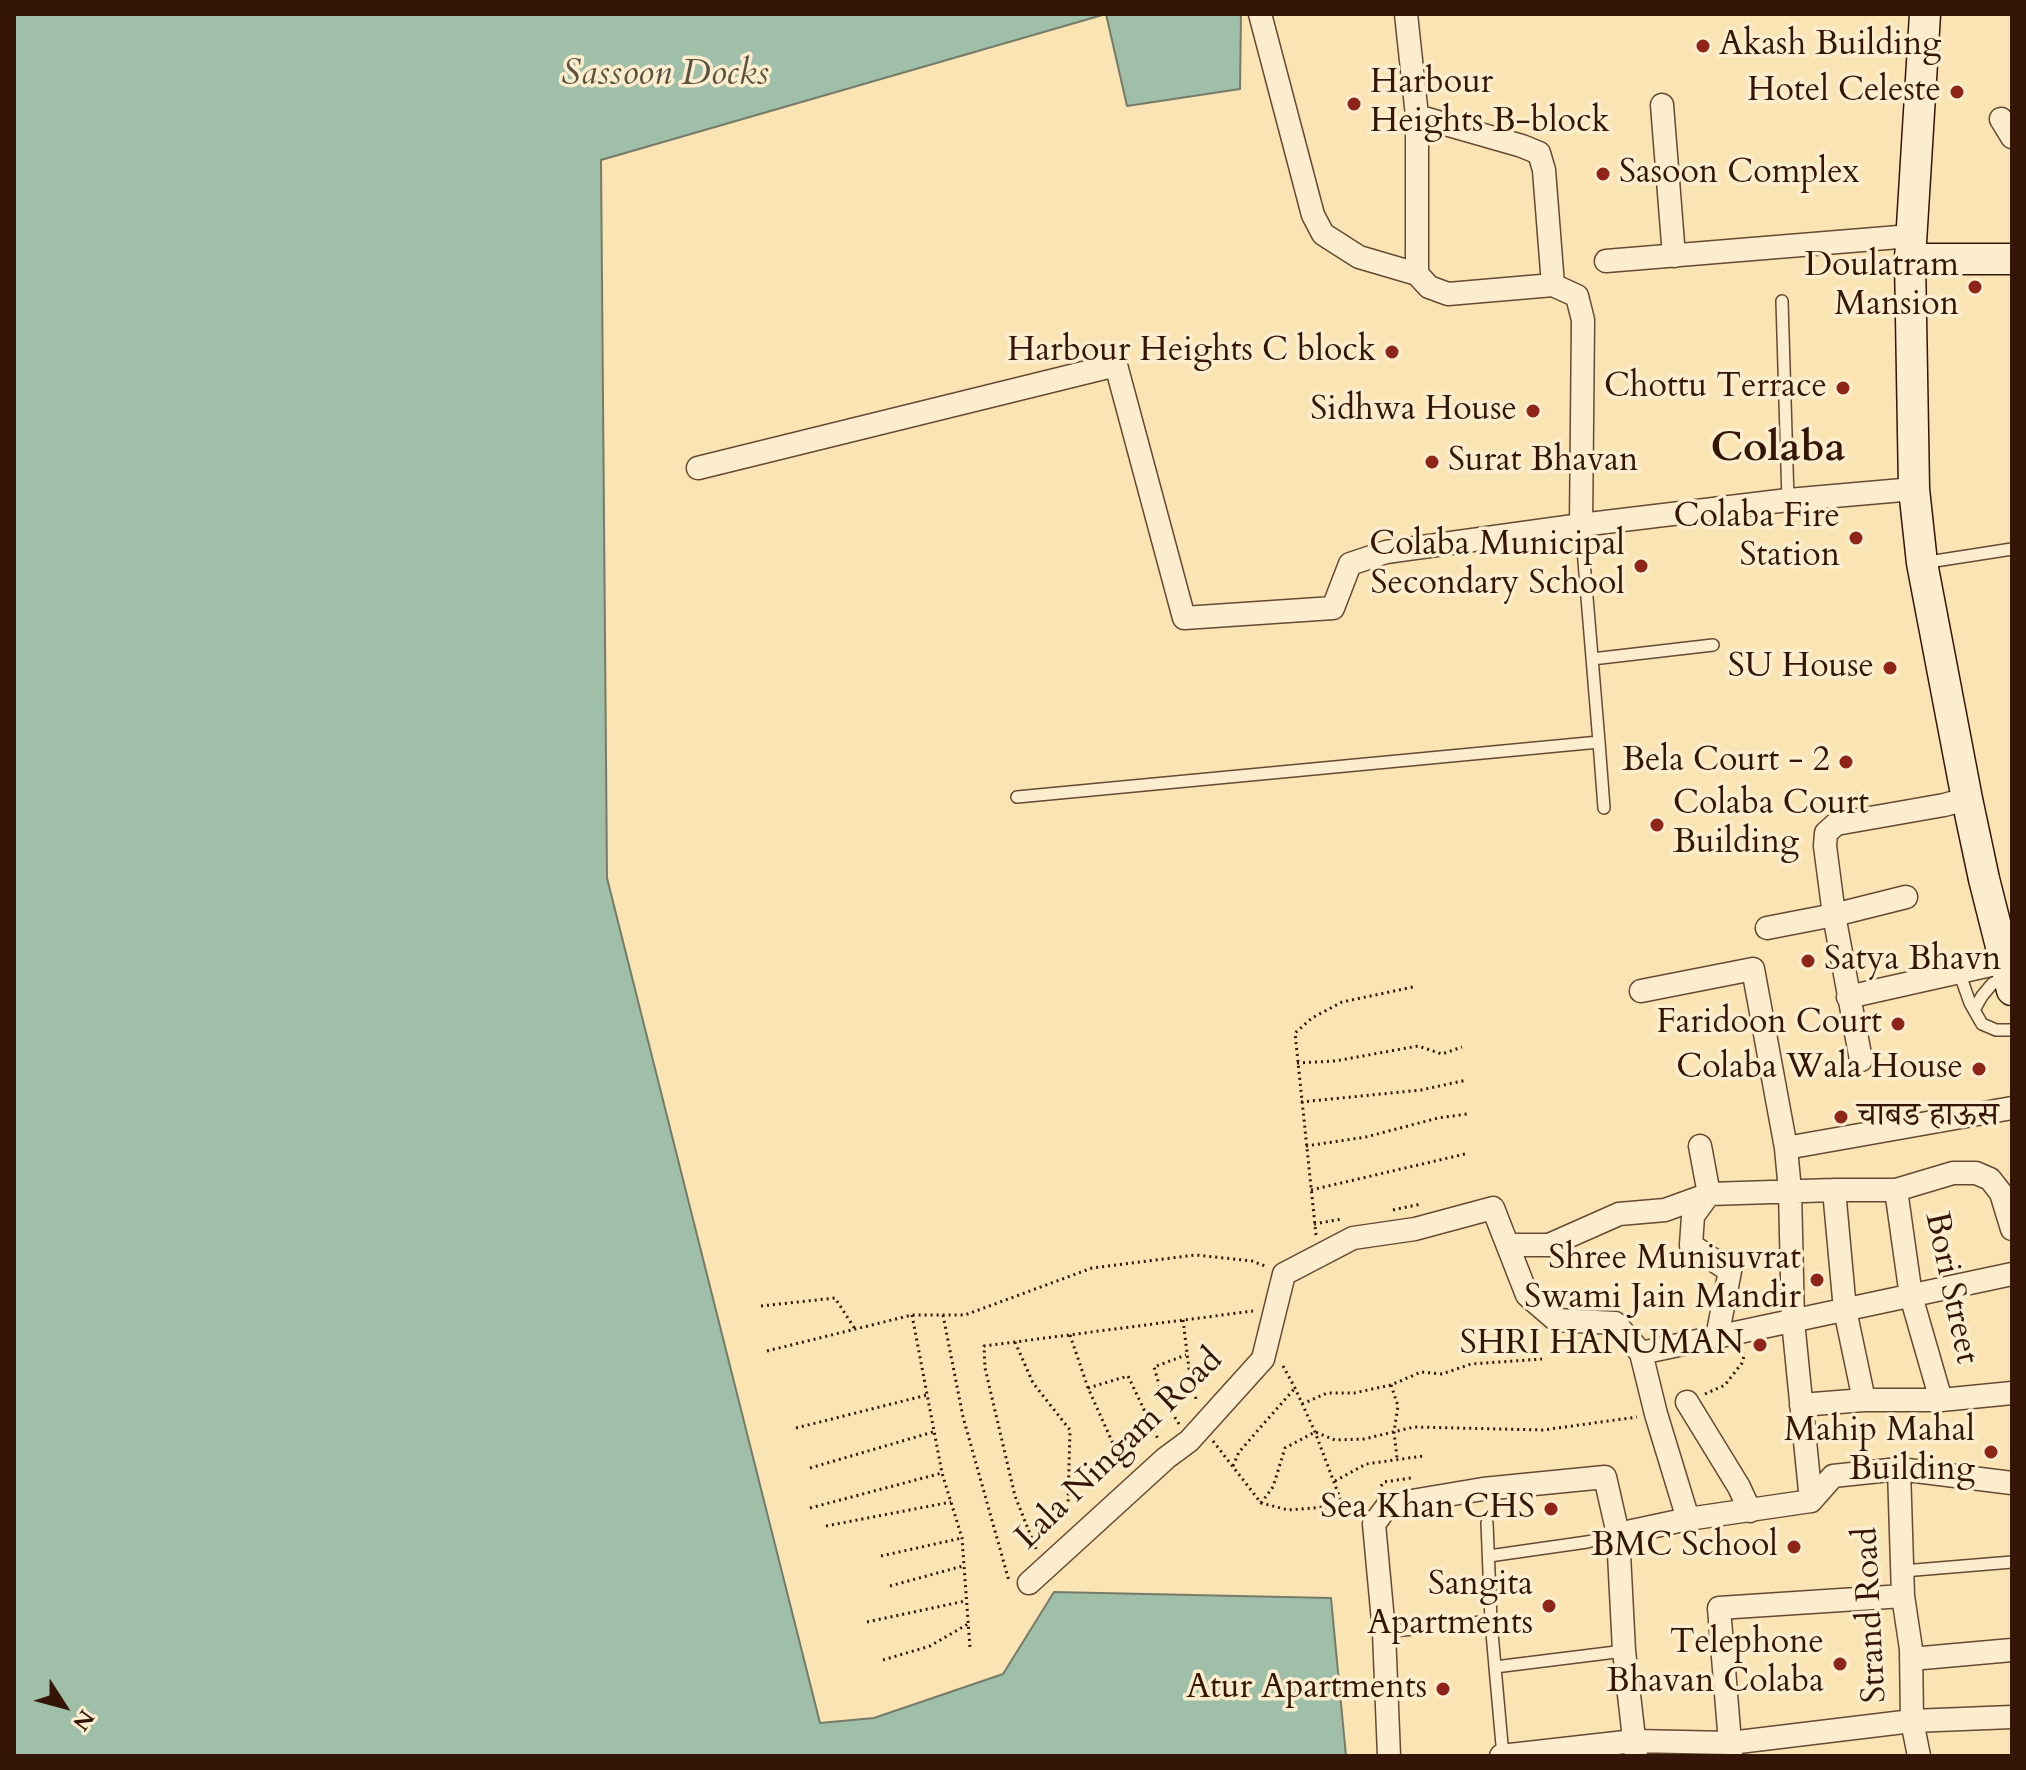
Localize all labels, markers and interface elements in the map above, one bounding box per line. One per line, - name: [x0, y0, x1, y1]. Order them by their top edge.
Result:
- place label: Akash Building: [1719, 26, 1941, 66]
- marker: Akash Building: [1694, 37, 1712, 55]
- water label: Sassoon Docks: [561, 54, 769, 98]
- place label: Harbour Heights B-block: [1370, 64, 1610, 144]
- place label: Hotel Celeste: [1747, 72, 1941, 112]
- marker: Hotel Celeste: [1948, 83, 1966, 101]
- marker: Harbour Heights B-block: [1345, 95, 1363, 113]
- place label: Sasoon Complex: [1619, 154, 1860, 194]
- marker: Sasoon Complex: [1594, 165, 1612, 183]
- place label: Doulatram Mansion: [1804, 247, 1959, 326]
- marker: Doulatram Mansion: [1966, 278, 1984, 296]
- place label: Harbour Heights C block: [1007, 332, 1376, 372]
- marker: Harbour Heights C block: [1383, 343, 1401, 361]
- place label: Chottu Terrace: [1604, 368, 1827, 408]
- marker: Chottu Terrace: [1834, 379, 1852, 397]
- place label: Sidhwa House: [1310, 391, 1517, 431]
- marker: Sidhwa House: [1524, 402, 1542, 420]
- district label: Colaba: [1710, 425, 1846, 475]
- place label: Surat Bhavan: [1448, 442, 1638, 482]
- marker: Surat Bhavan: [1423, 453, 1441, 471]
- place label: Colaba Fire Station: [1673, 498, 1840, 578]
- place label: Colaba Municipal Secondary School: [1369, 526, 1625, 606]
- marker: Colaba Fire Station: [1847, 529, 1865, 547]
- marker: Colaba Municipal Secondary School: [1632, 557, 1650, 575]
- place label: SU House: [1728, 648, 1874, 688]
- marker: SU House: [1881, 659, 1899, 677]
- place label: Bela Court - 2: [1622, 742, 1830, 782]
- marker: Bela Court - 2: [1837, 753, 1855, 771]
- place label: Colaba Court Building: [1673, 785, 1869, 864]
- marker: Colaba Court Building: [1648, 816, 1666, 834]
- place label: Satya Bhavn: [1824, 941, 2001, 981]
- marker: Satya Bhavn: [1799, 952, 1817, 970]
- place label: Faridoon Court: [1656, 1004, 1882, 1044]
- marker: Faridoon Court: [1889, 1015, 1907, 1033]
- place label: Colaba Wala House: [1676, 1049, 1963, 1089]
- marker: Colaba Wala House: [1970, 1060, 1988, 1078]
- place label: चाबड हाऊस: [1857, 1097, 1999, 1137]
- marker: चाबड हाऊस: [1832, 1108, 1850, 1126]
- street label: Bori Street: [1914, 1208, 1986, 1368]
- place label: Shree Munisuvrat Swami Jain Mandir: [1524, 1240, 1801, 1320]
- marker: Shree Munisuvrat Swami Jain Mandir: [1808, 1271, 1826, 1289]
- place label: SHRI HANUMAN: [1460, 1325, 1744, 1365]
- marker: SHRI HANUMAN: [1751, 1336, 1769, 1354]
- street label: Lala Ningam Road: [1008, 1341, 1232, 1559]
- place label: Mahip Mahal Building: [1784, 1412, 1975, 1492]
- marker: Mahip Mahal Building: [1982, 1443, 2000, 1461]
- place label: Sea Khan CHS: [1320, 1489, 1535, 1529]
- marker: Sea Khan CHS: [1542, 1500, 1560, 1518]
- street label: Strand Road: [1847, 1526, 1897, 1704]
- place label: BMC School: [1591, 1527, 1778, 1567]
- marker: BMC School: [1785, 1538, 1803, 1556]
- place label: Sangita Apartments: [1367, 1566, 1533, 1646]
- marker: Sangita Apartments: [1540, 1597, 1558, 1615]
- place label: Telephone Bhavan Colaba: [1607, 1624, 1824, 1704]
- marker: Telephone Bhavan Colaba: [1831, 1655, 1849, 1673]
- north arrow: [24, 1666, 104, 1746]
- place label: Atur Apartments: [1186, 1669, 1427, 1709]
- marker: Atur Apartments: [1434, 1680, 1452, 1698]
- text: N: [66, 1704, 101, 1737]

